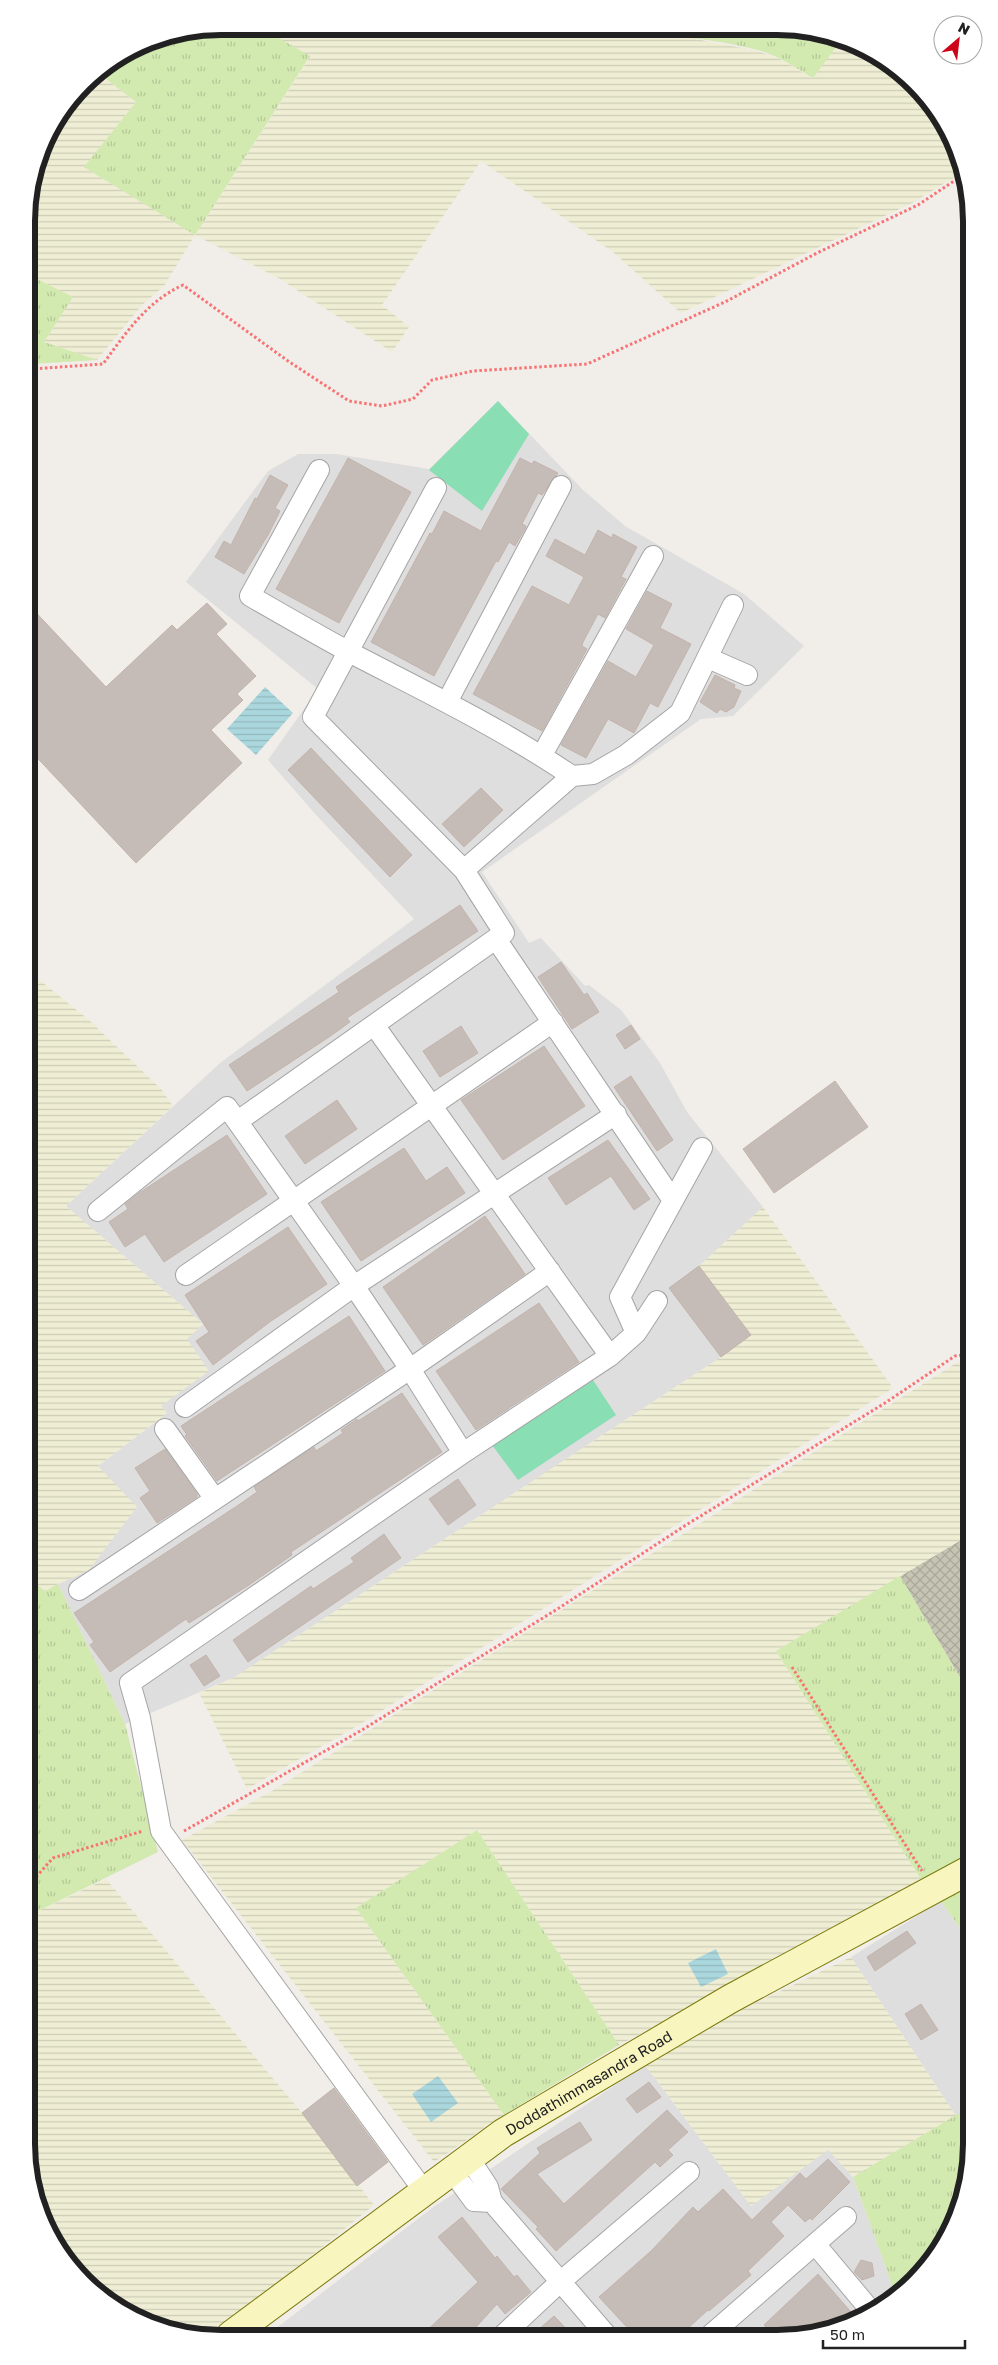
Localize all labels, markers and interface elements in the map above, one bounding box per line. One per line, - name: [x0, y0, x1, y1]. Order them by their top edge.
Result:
- north arrow: [933, 15, 983, 65]
- text: N: [956, 18, 973, 38]
- street label: Doddathimmasandra Road: [502, 2026, 675, 2139]
- scale bar: [823, 2318, 966, 2350]
- text: 50 m: [830, 2325, 865, 2343]

